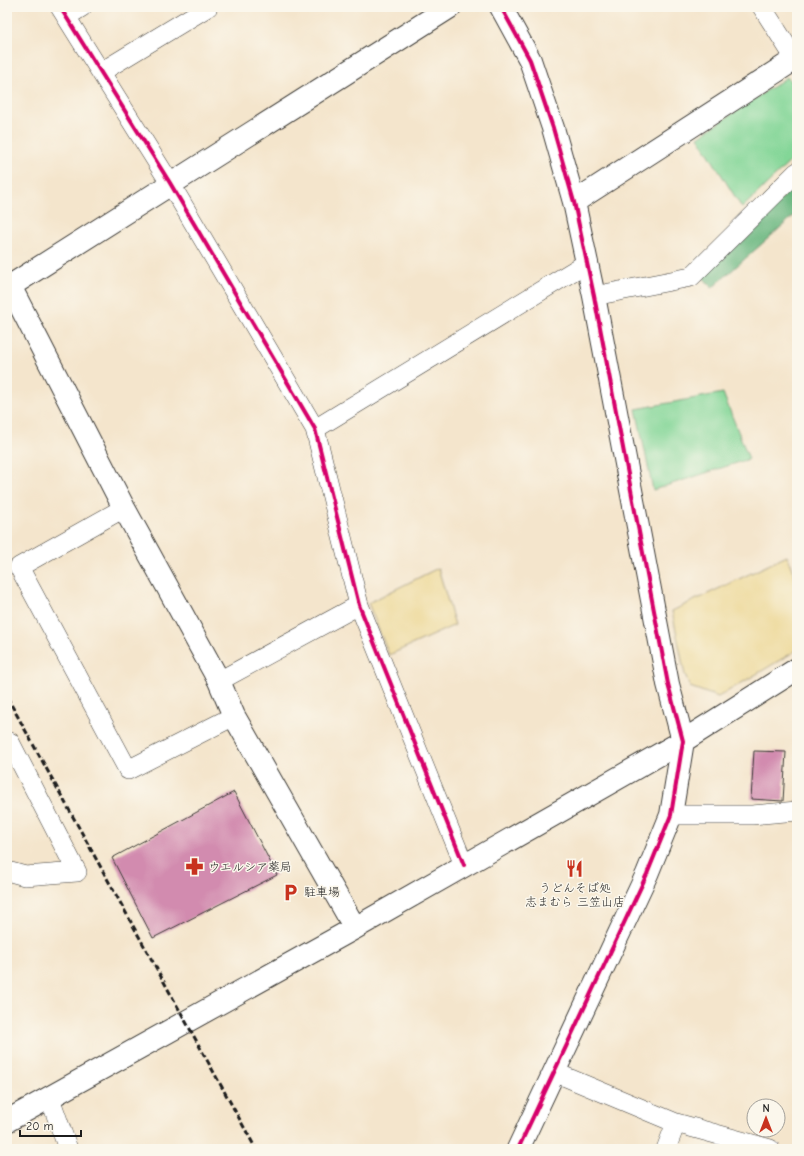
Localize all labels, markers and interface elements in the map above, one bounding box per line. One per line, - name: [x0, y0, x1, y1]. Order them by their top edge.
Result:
- pharmacy icon: ウエルシア薬局: [185, 857, 205, 877]
- restaurant icon: うどんそば処 志まむら 三笠山店: [565, 859, 585, 879]
- place label: ウエルシア薬局: [208, 860, 292, 874]
- place label: うどんそば処 志まむら 三笠山店: [525, 881, 625, 909]
- parking icon: 駐車場: [281, 882, 301, 902]
- place label: 駐車場: [304, 885, 340, 899]
- north arrow: [746, 1098, 786, 1138]
- text: N: [762, 1102, 770, 1115]
- scale bar: [20, 1112, 81, 1138]
- text: 20 m: [26, 1119, 54, 1133]

